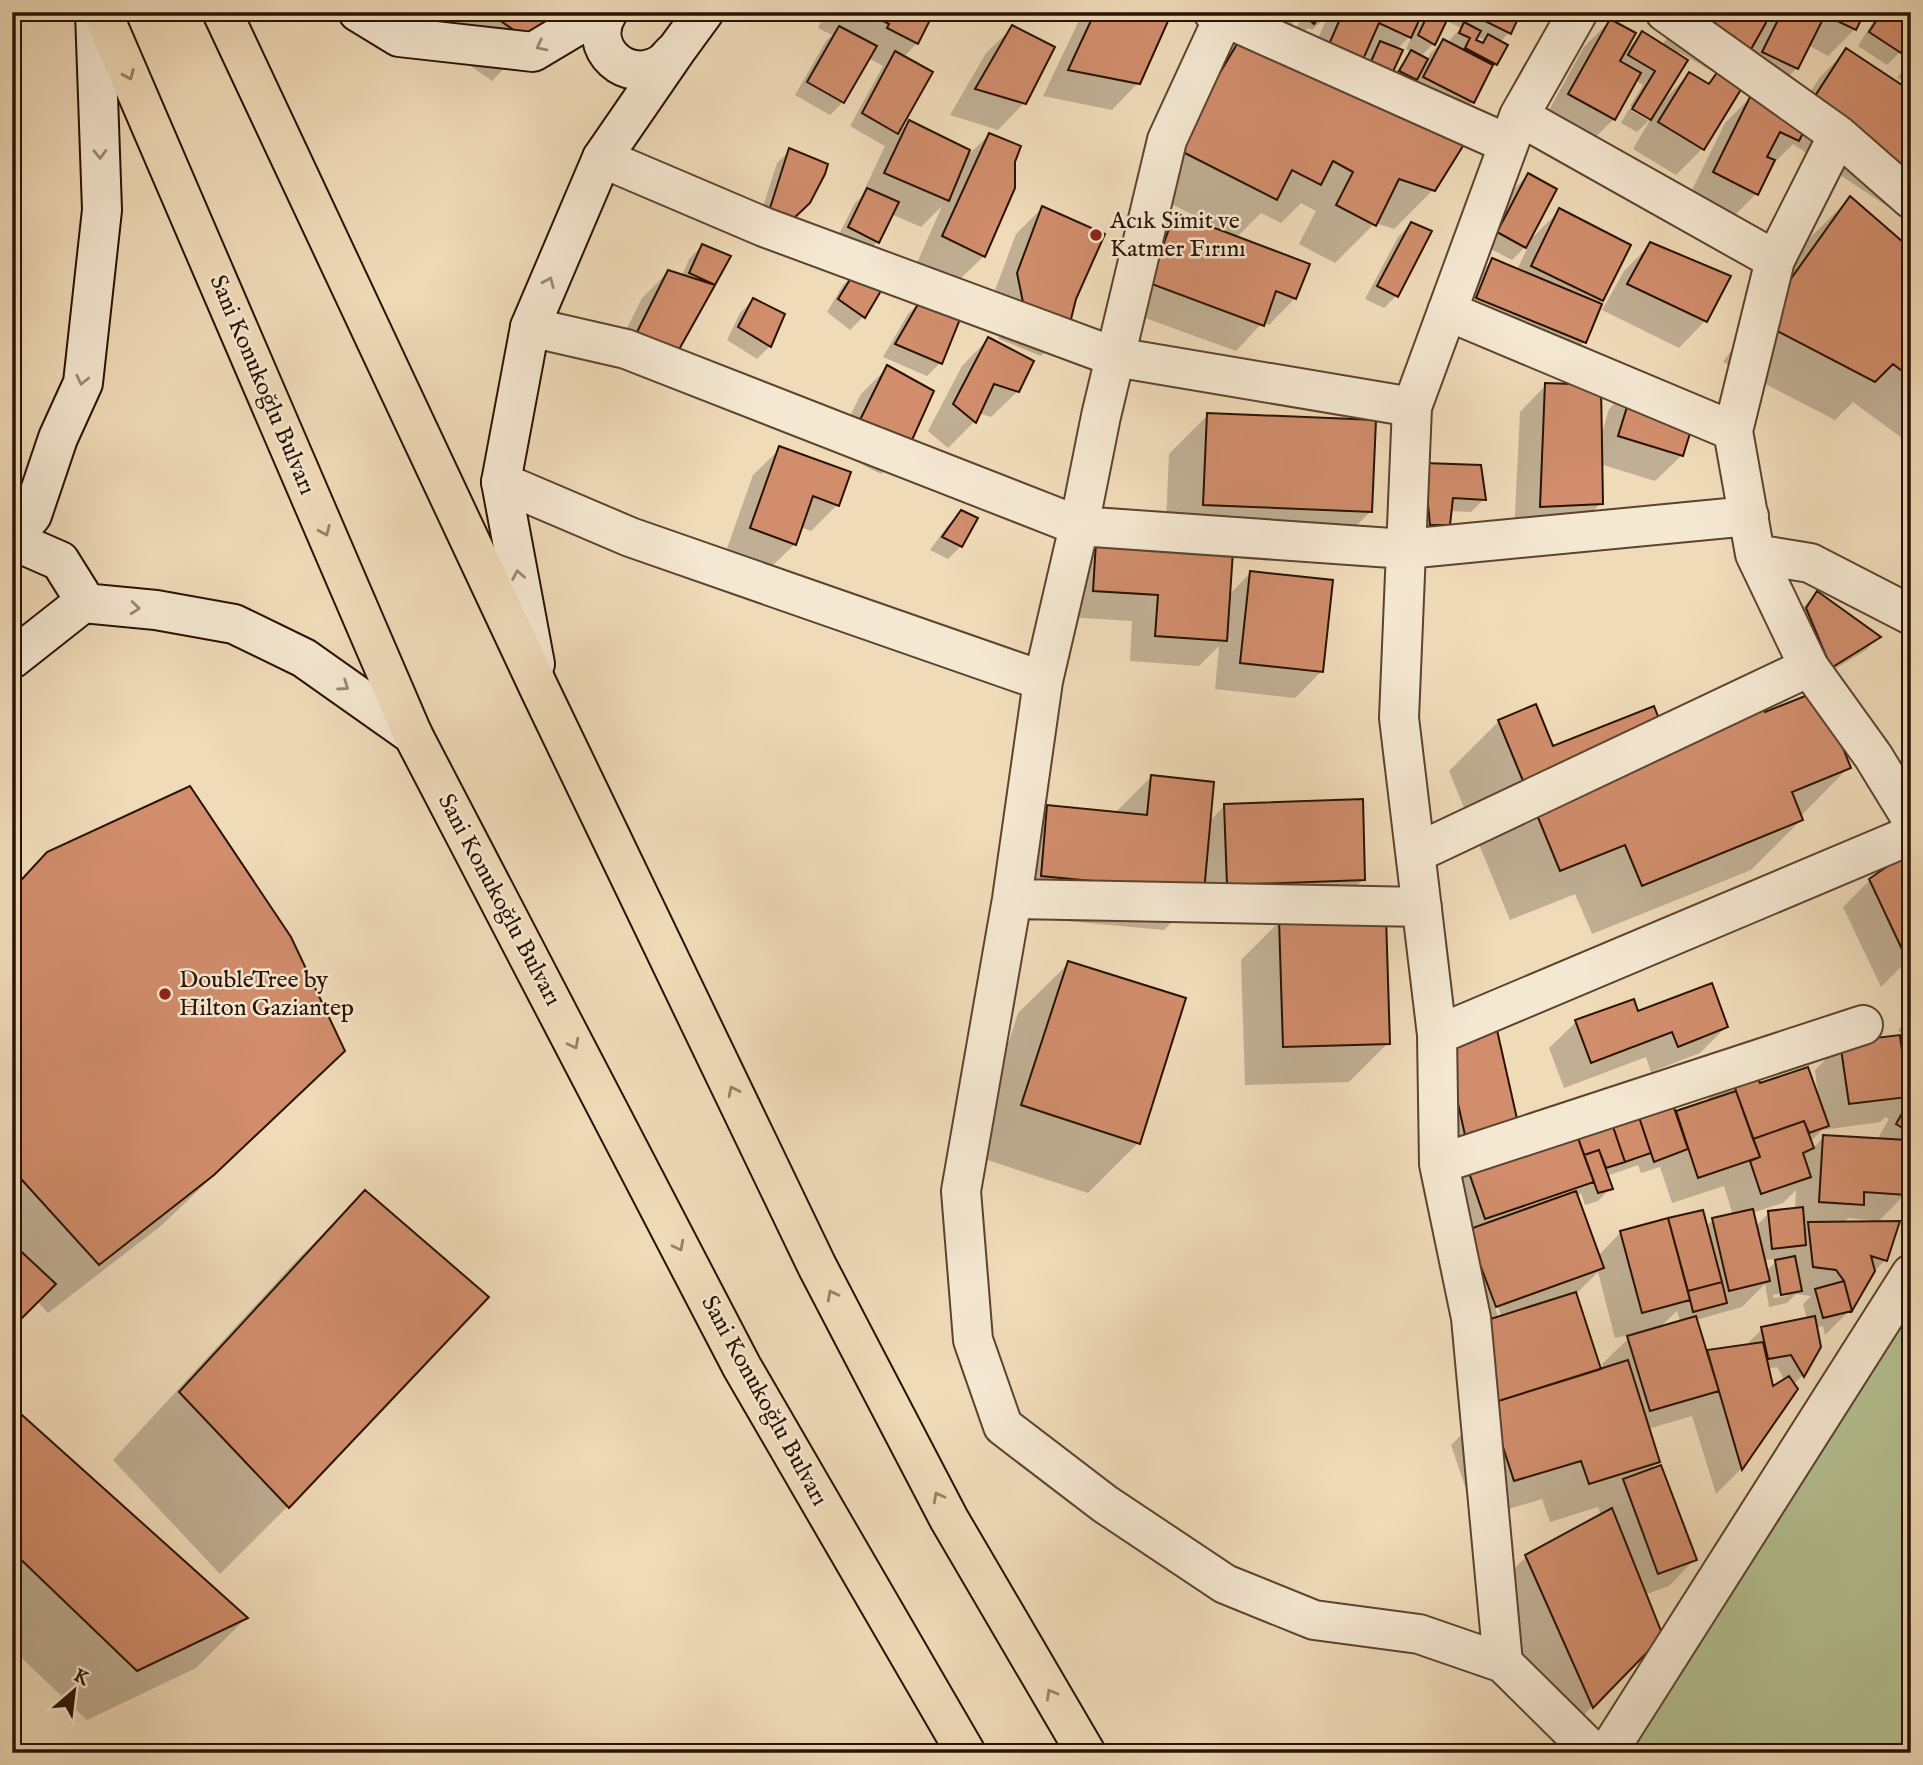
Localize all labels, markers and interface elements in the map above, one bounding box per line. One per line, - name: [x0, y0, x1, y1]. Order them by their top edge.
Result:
- one-way arrow: [536, 38, 548, 52]
- one-way arrow: [121, 68, 135, 80]
- one-way arrow: [93, 149, 108, 160]
- place label: Acık Simit ve Katmer Fırını: [1109, 206, 1246, 265]
- marker: Acık Simit ve Katmer Fırını: [1088, 227, 1104, 243]
- street label: Sani Konukoğlu Bulvarı: [202, 270, 322, 500]
- one-way arrow: [541, 277, 555, 290]
- one-way arrow: [76, 374, 91, 386]
- one-way arrow: [317, 525, 331, 537]
- one-way arrow: [511, 569, 526, 581]
- one-way arrow: [129, 600, 140, 615]
- one-way arrow: [336, 678, 349, 690]
- street label: Sani Konukoğlu Bulvarı: [430, 789, 568, 1011]
- place label: DoubleTree by Hilton Gaziantep: [179, 965, 354, 1024]
- marker: DoubleTree by Hilton Gaziantep: [157, 986, 173, 1002]
- one-way arrow: [566, 1037, 580, 1049]
- one-way arrow: [727, 1086, 741, 1098]
- one-way arrow: [671, 1239, 684, 1251]
- street label: Sani Konukoğlu Bulvarı: [693, 1290, 835, 1512]
- one-way arrow: [827, 1290, 841, 1302]
- one-way arrow: [932, 1492, 946, 1504]
- north arrow: [38, 1656, 108, 1726]
- text: K: [69, 1664, 94, 1692]
- one-way arrow: [1046, 1688, 1059, 1701]

